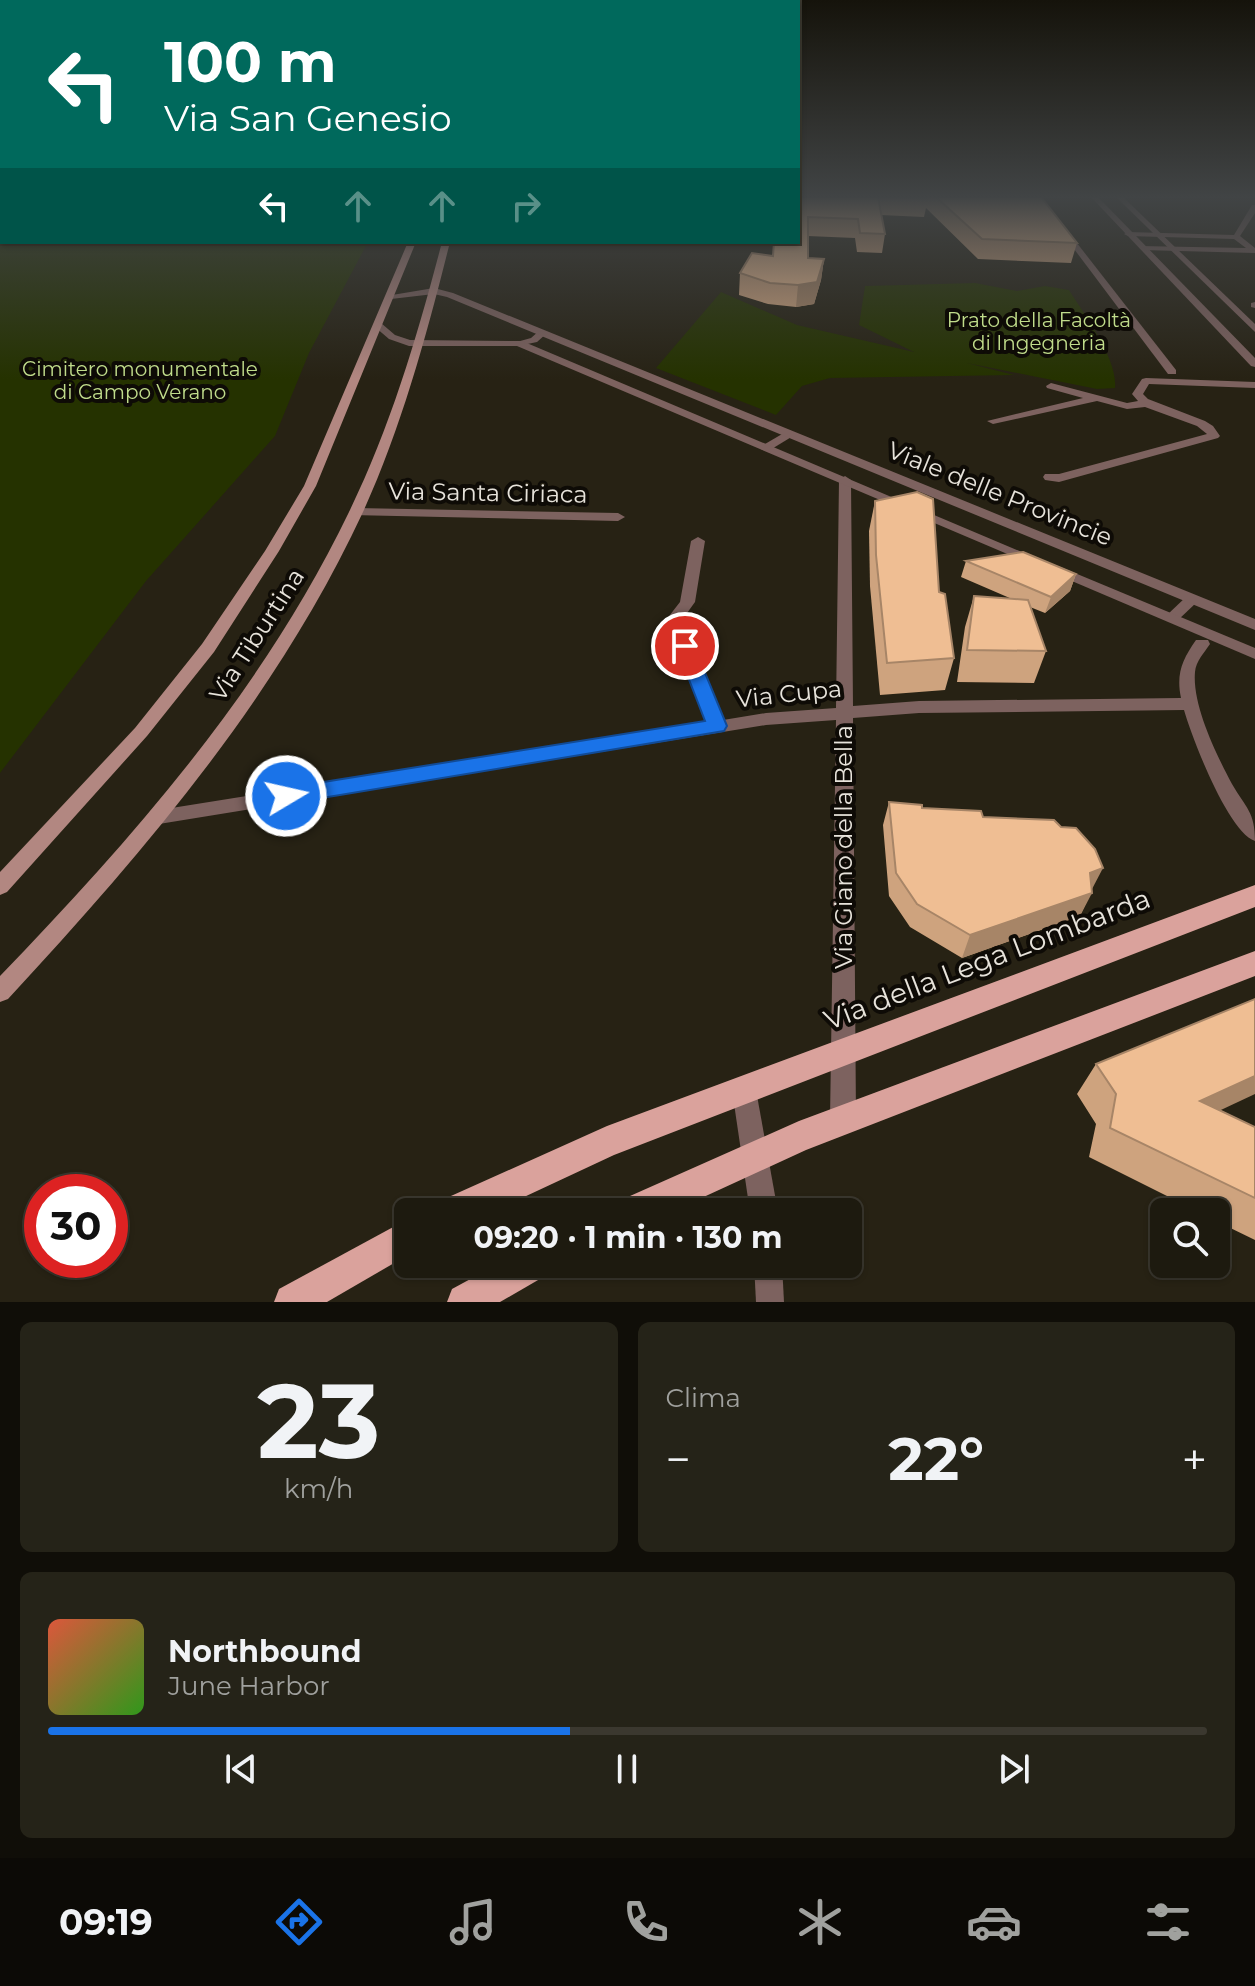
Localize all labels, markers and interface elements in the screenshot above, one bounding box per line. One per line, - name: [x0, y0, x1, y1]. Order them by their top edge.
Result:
- text: 100 m: [164, 28, 337, 96]
- icon: left: [32, 32, 136, 136]
- text: Via San Genesio: [164, 96, 451, 140]
- icon: left: [252, 184, 296, 228]
- icon: ahead: [336, 184, 380, 228]
- icon: ahead: [420, 184, 464, 228]
- icon: right: [504, 184, 548, 228]
- park label: Prato della Facoltà di Ingegneria: [947, 308, 1131, 355]
- park label: Cimitero monumentale di Campo Verano: [22, 357, 258, 404]
- street label: Viale delle Provincie: [884, 435, 1117, 552]
- street label: Via Santa Ciriaca: [388, 476, 588, 509]
- street label: Via Tiburtina: [203, 563, 310, 707]
- pin: [651, 612, 719, 680]
- icon: arrive: [663, 624, 707, 668]
- street label: Via Cupa: [735, 674, 843, 713]
- street label: Via Giano della Bella: [829, 725, 858, 969]
- position arrow: [244, 754, 328, 838]
- street label: Via della Lega Lombarda: [819, 881, 1155, 1037]
- speed limit sign: 30: [24, 1174, 128, 1278]
- map controls: [1150, 1198, 1230, 1278]
- button: search: [1150, 1198, 1230, 1278]
- text: 09:20 · 1 min · 130 m: [474, 1219, 782, 1256]
- text: 23: [257, 1357, 380, 1484]
- text: Clima: [666, 1382, 741, 1414]
- text: 22°: [888, 1422, 984, 1495]
- text: −: [666, 1432, 691, 1486]
- text: +: [1182, 1432, 1207, 1486]
- text: km/h: [284, 1473, 353, 1505]
- text: Northbound: [168, 1633, 362, 1670]
- text: June Harbor: [168, 1670, 330, 1702]
- icon: previous: [219, 1747, 263, 1791]
- icon: pause: [605, 1747, 649, 1791]
- icon: next: [992, 1747, 1036, 1791]
- icon: directions: [271, 1894, 327, 1950]
- icon: music: [445, 1894, 501, 1950]
- icon: phone: [618, 1894, 674, 1950]
- icon: climate: [792, 1894, 848, 1950]
- icon: car: [966, 1894, 1022, 1950]
- icon: filters: [1140, 1894, 1196, 1950]
- text: 09:19: [59, 1900, 153, 1944]

